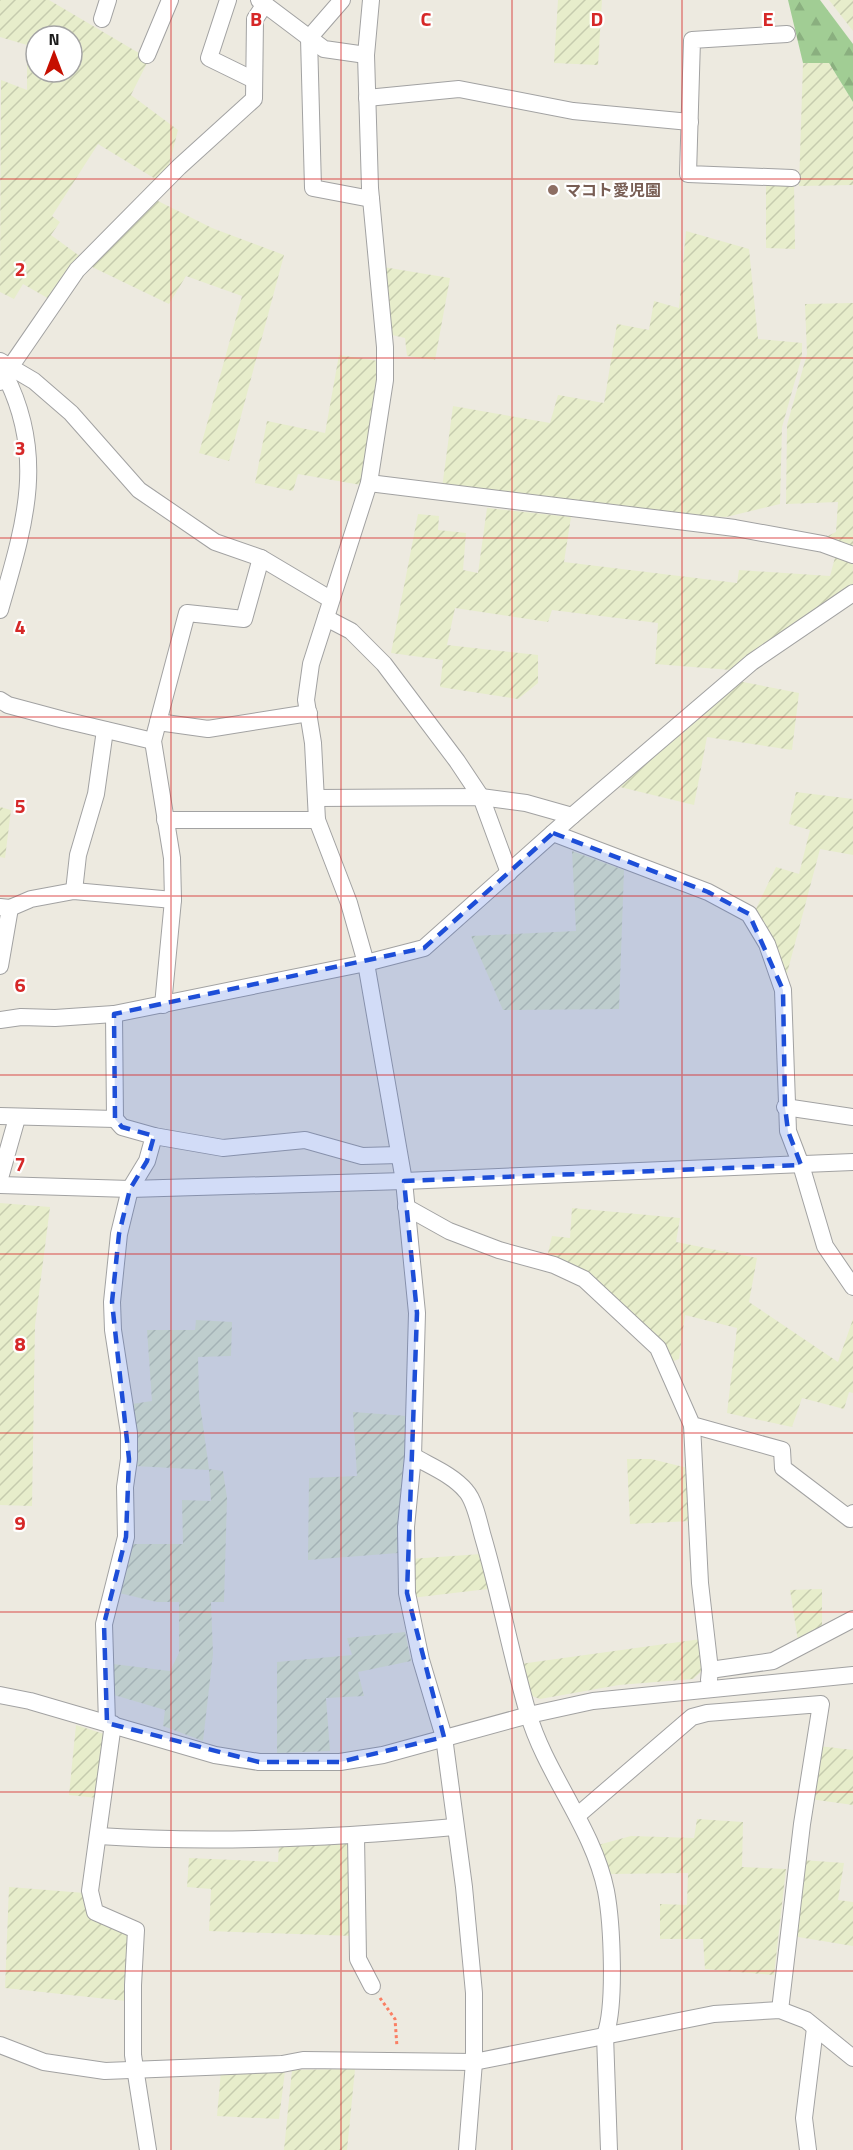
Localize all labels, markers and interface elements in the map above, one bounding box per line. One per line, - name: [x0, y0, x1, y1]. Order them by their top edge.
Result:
- text: B: [250, 3, 262, 34]
- text: C: [421, 3, 432, 34]
- text: D: [591, 3, 603, 34]
- text: E: [762, 3, 774, 34]
- north arrow: [24, 24, 84, 84]
- text: N: [48, 27, 60, 51]
- place label: マコト愛児園: [565, 178, 661, 202]
- marker: マコト愛児園: [546, 183, 560, 197]
- text: 2: [14, 253, 26, 284]
- text: 3: [14, 432, 26, 463]
- text: 4: [14, 611, 26, 642]
- text: 5: [14, 790, 26, 821]
- text: 6: [14, 969, 26, 1000]
- text: 7: [14, 1148, 26, 1179]
- text: 8: [14, 1328, 26, 1359]
- text: 9: [14, 1507, 26, 1538]

